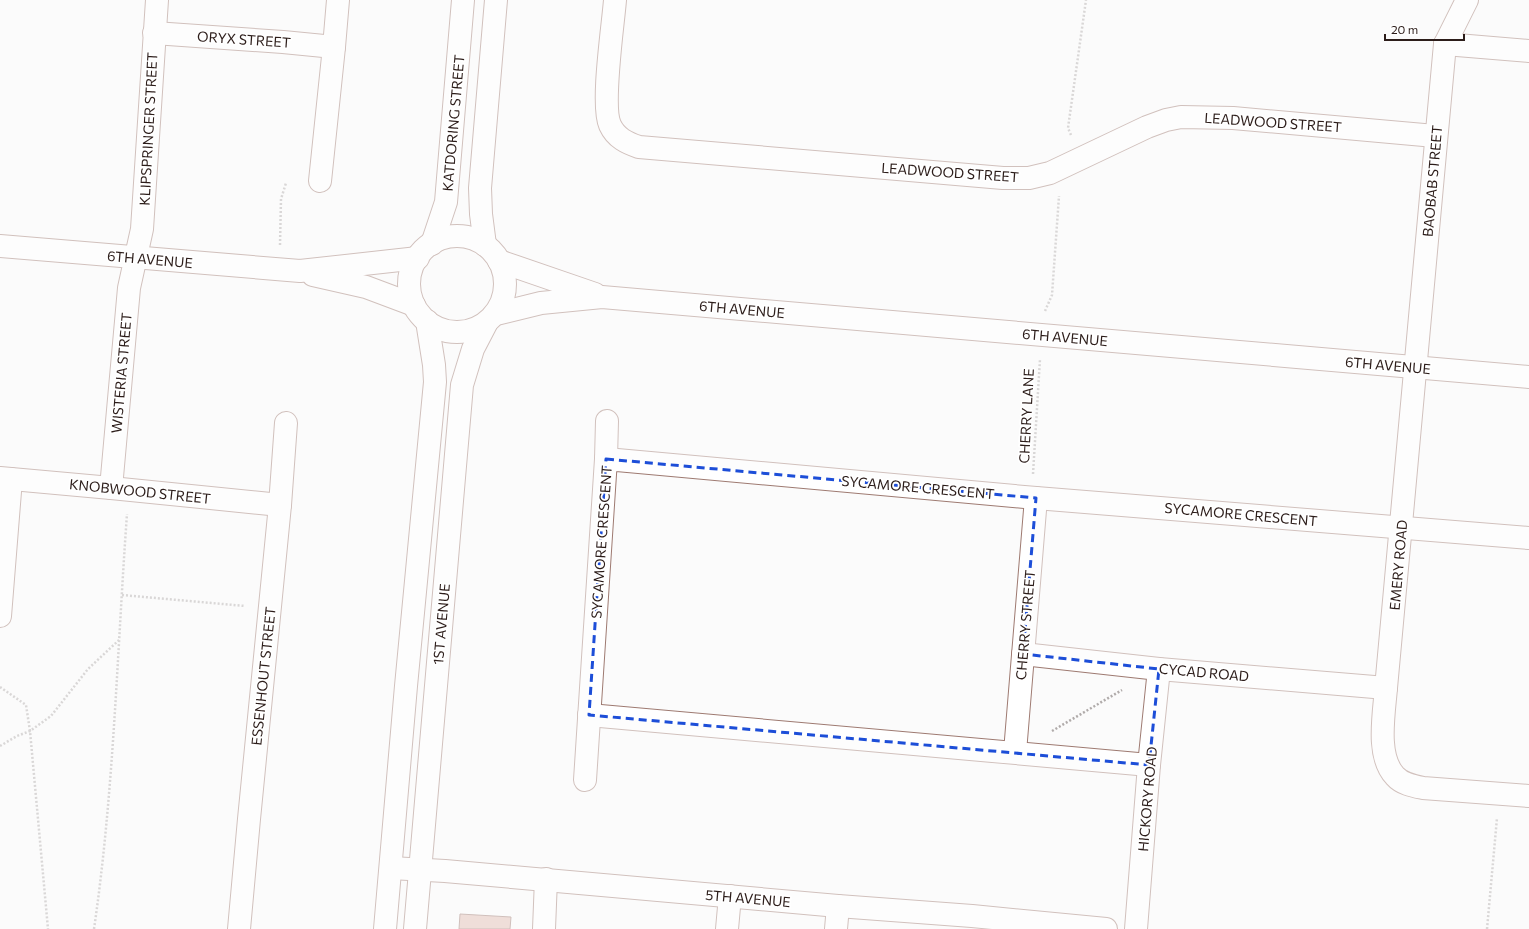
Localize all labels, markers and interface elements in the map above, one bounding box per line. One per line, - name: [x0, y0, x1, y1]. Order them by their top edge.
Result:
- scale bar: [1385, 16, 1464, 42]
- text: 20 m: [1391, 22, 1418, 36]
- street label: ORYX STREET: [197, 27, 291, 51]
- street label: KLIPSPRINGER STREET: [135, 52, 161, 206]
- street label: KATDORING STREET: [439, 54, 467, 192]
- street label: LEADWOOD STREET: [1204, 109, 1342, 135]
- street label: BAOBAB STREET: [1419, 124, 1445, 238]
- street label: LEADWOOD STREET: [881, 159, 1019, 185]
- street label: 6TH AVENUE: [107, 247, 193, 271]
- street label: 6TH AVENUE: [699, 297, 785, 321]
- street label: WISTERIA STREET: [107, 312, 135, 434]
- street label: 6TH AVENUE: [1022, 325, 1108, 349]
- street label: 6TH AVENUE: [1345, 353, 1431, 377]
- street label: CHERRY LANE: [1015, 368, 1037, 464]
- street label: SYCAMORE CRESCENT: [587, 465, 615, 619]
- street label: SYCAMORE CRESCENT: [841, 472, 995, 502]
- street label: KNOBWOOD STREET: [68, 475, 212, 507]
- street label: SYCAMORE CRESCENT: [1164, 499, 1318, 529]
- street label: EMERY ROAD: [1386, 519, 1410, 611]
- street label: CHERRY STREET: [1012, 569, 1038, 681]
- street label: 1ST AVENUE: [429, 583, 453, 665]
- street label: ESSENHOUT STREET: [247, 606, 279, 746]
- street label: CYCAD ROAD: [1158, 660, 1250, 684]
- street label: HICKORY ROAD: [1134, 746, 1160, 852]
- street label: 5TH AVENUE: [705, 886, 791, 910]

